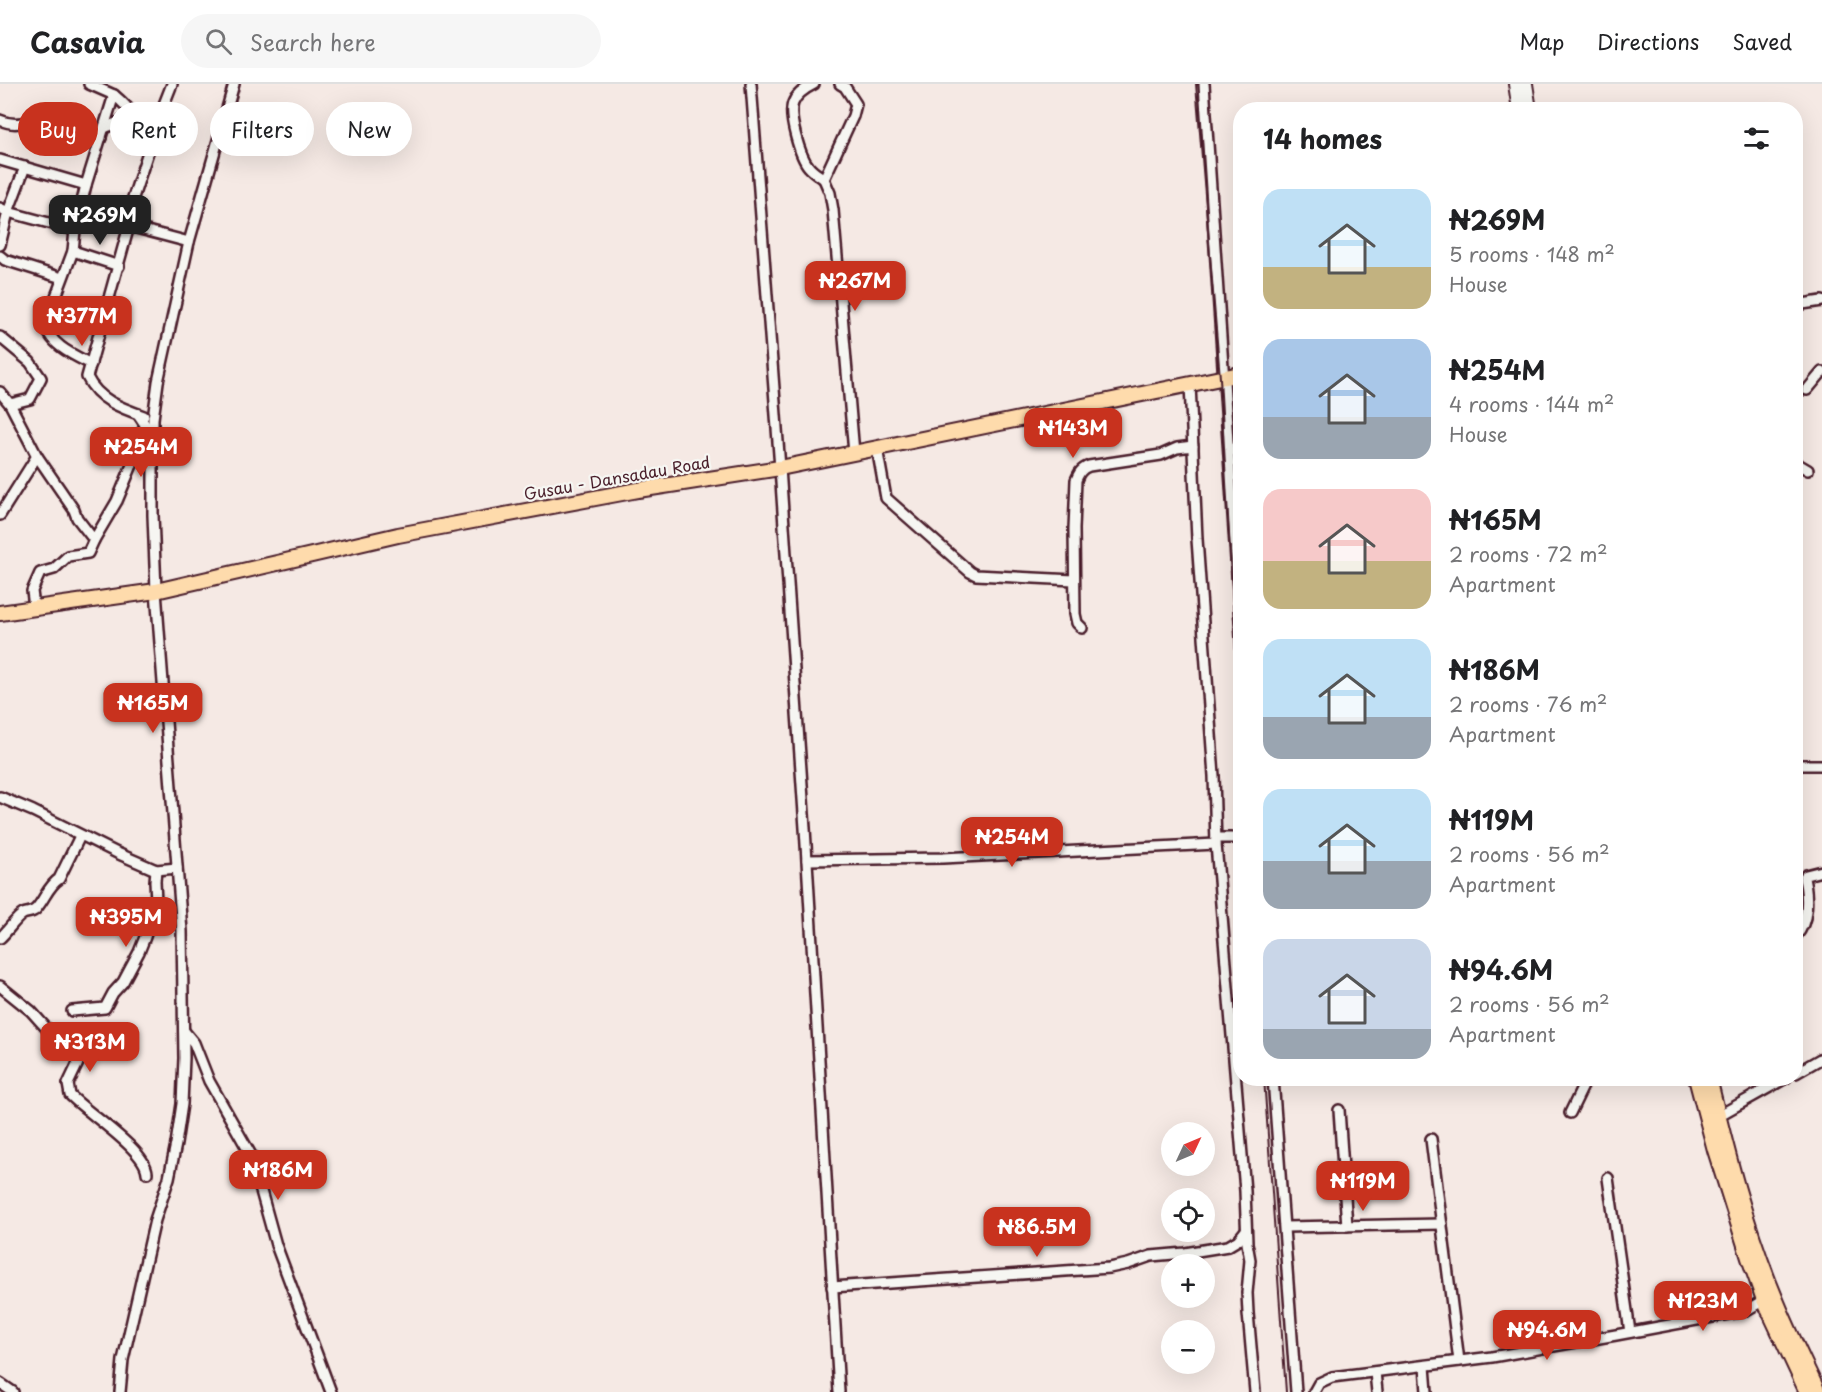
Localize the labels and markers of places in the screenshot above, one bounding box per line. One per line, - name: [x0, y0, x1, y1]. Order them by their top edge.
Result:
- pin: ₦269M: [58, 195, 142, 246]
- pin: ₦267M: [813, 261, 897, 312]
- pin: ₦377M: [40, 296, 124, 347]
- pin: ₦143M: [1031, 408, 1115, 459]
- pin: ₦254M: [99, 427, 183, 478]
- pin: ₦165M: [111, 683, 195, 734]
- pin: ₦254M: [970, 817, 1054, 868]
- pin: ₦395M: [84, 897, 168, 948]
- pin: ₦313M: [48, 1022, 132, 1073]
- pin: ₦186M: [236, 1150, 320, 1201]
- pin: ₦119M: [1321, 1161, 1405, 1212]
- pin: ₦86.5M: [988, 1207, 1086, 1258]
- pin: ₦123M: [1661, 1281, 1745, 1332]
- pin: ₦94.6M: [1498, 1310, 1596, 1361]

